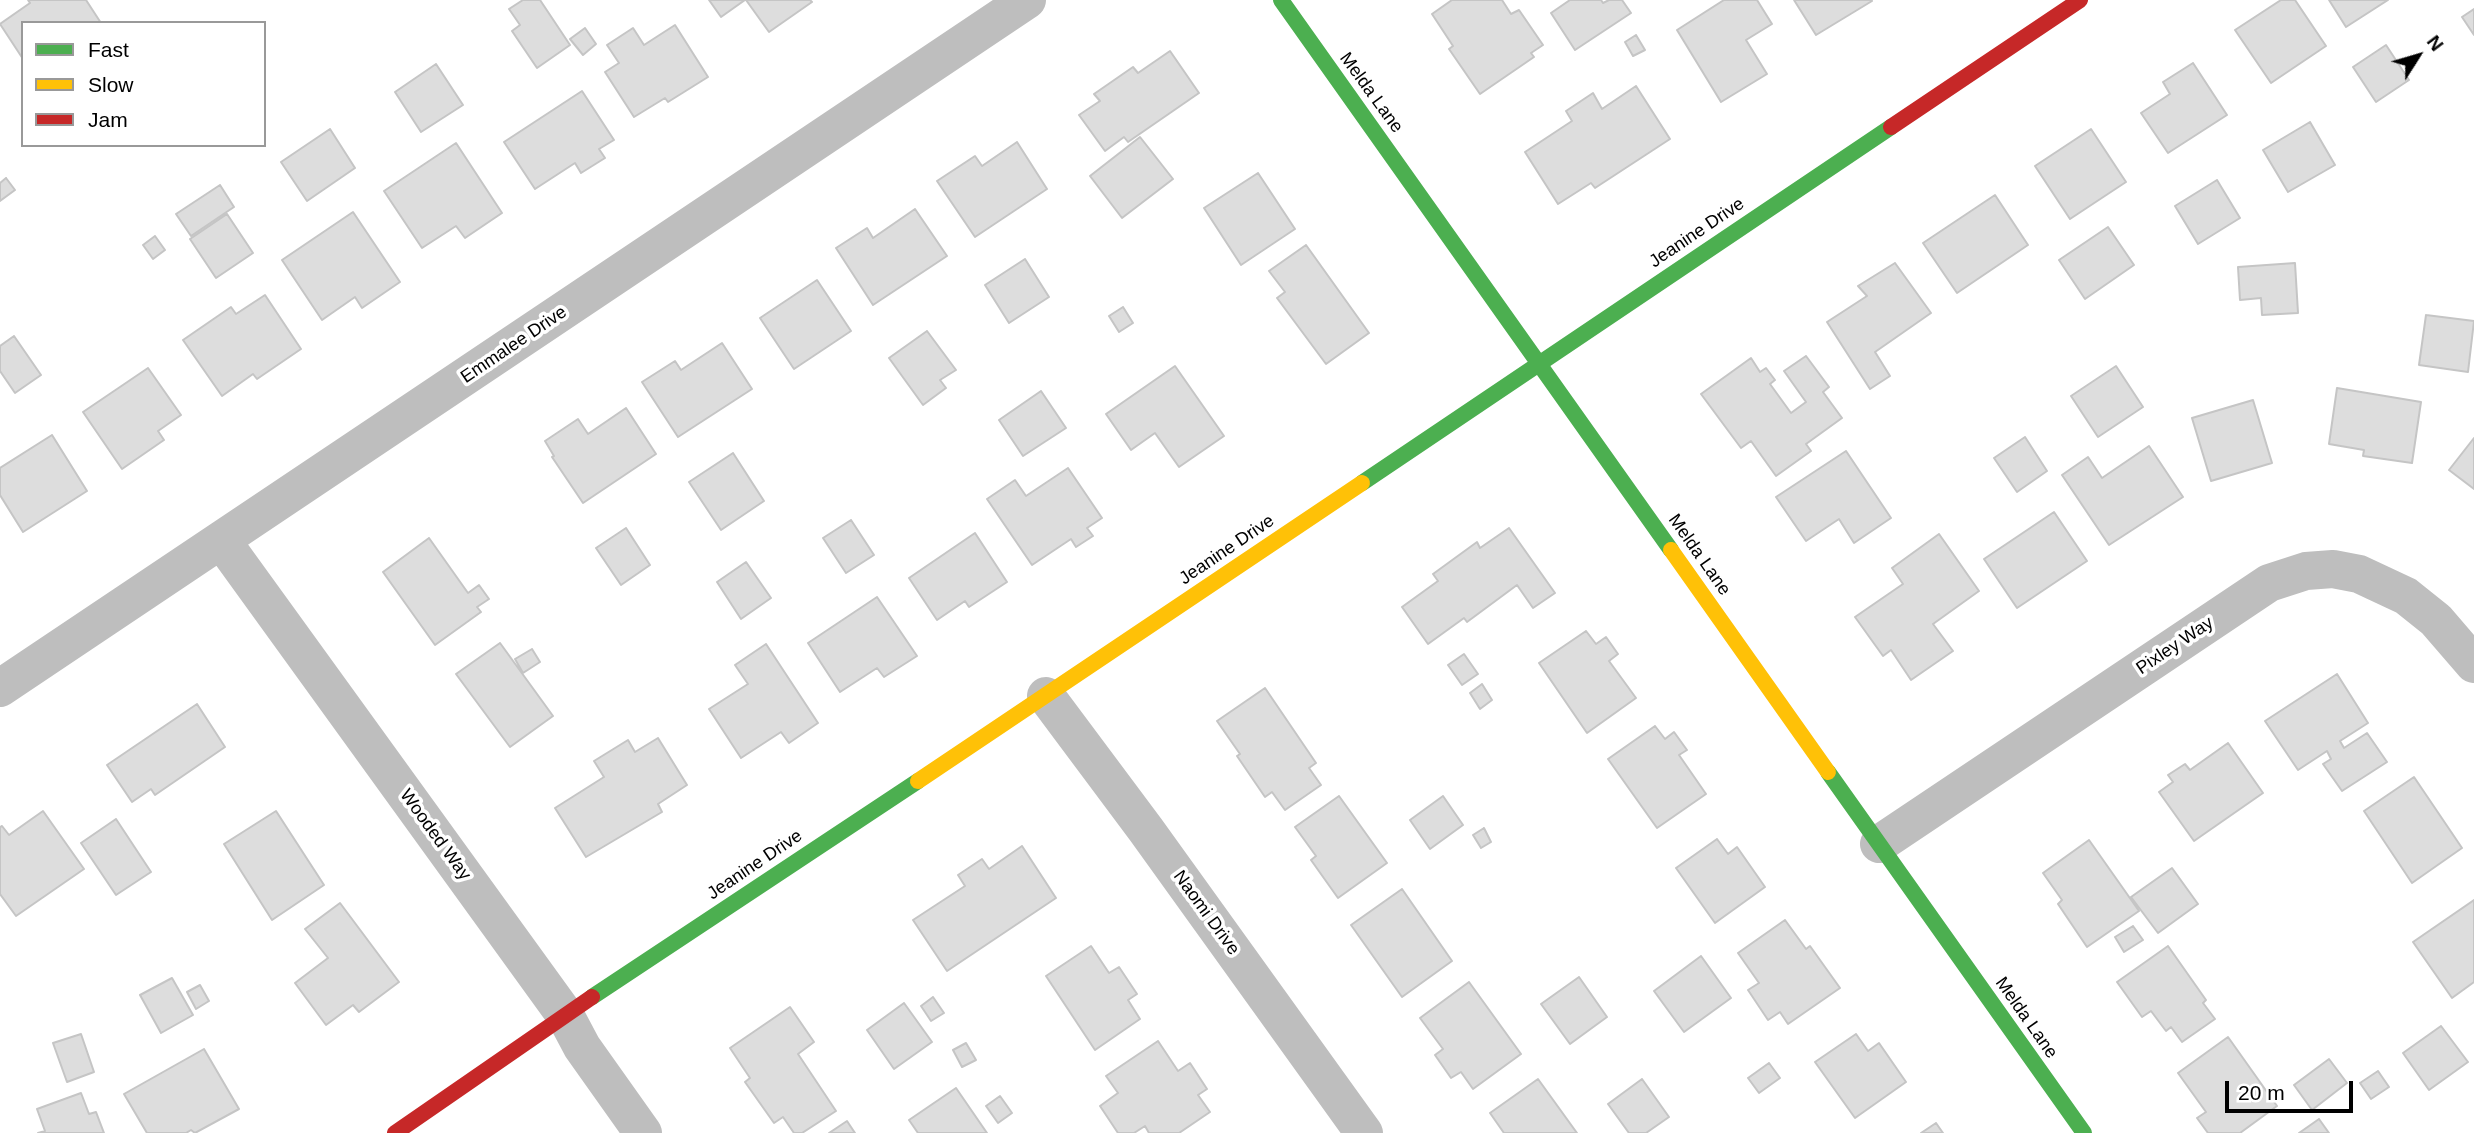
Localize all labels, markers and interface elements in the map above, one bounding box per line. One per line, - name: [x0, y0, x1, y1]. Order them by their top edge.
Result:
- legend: [21, 21, 266, 147]
- north arrow: [2383, 21, 2453, 91]
- text: N: [2423, 31, 2448, 55]
- text: Fast: [88, 38, 129, 61]
- street label: Melda Lane: [1335, 49, 1407, 137]
- text: Slow: [88, 73, 134, 96]
- text: Jam: [88, 108, 128, 131]
- street label: Jeanine Drive: [1645, 193, 1749, 273]
- street label: Emmalee Drive: [457, 302, 571, 388]
- street label: Jeanine Drive: [1175, 510, 1279, 590]
- street label: Melda Lane: [1663, 510, 1735, 600]
- street label: Pixley Way: [2132, 612, 2218, 680]
- street label: Wooded Way: [395, 785, 475, 885]
- street label: Jeanine Drive: [703, 825, 807, 905]
- street label: Naomi Drive: [1168, 867, 1244, 959]
- street label: Melda Lane: [1990, 973, 2062, 1063]
- scale bar: [2229, 1066, 2357, 1110]
- text: 20 m: [2238, 1081, 2285, 1104]

